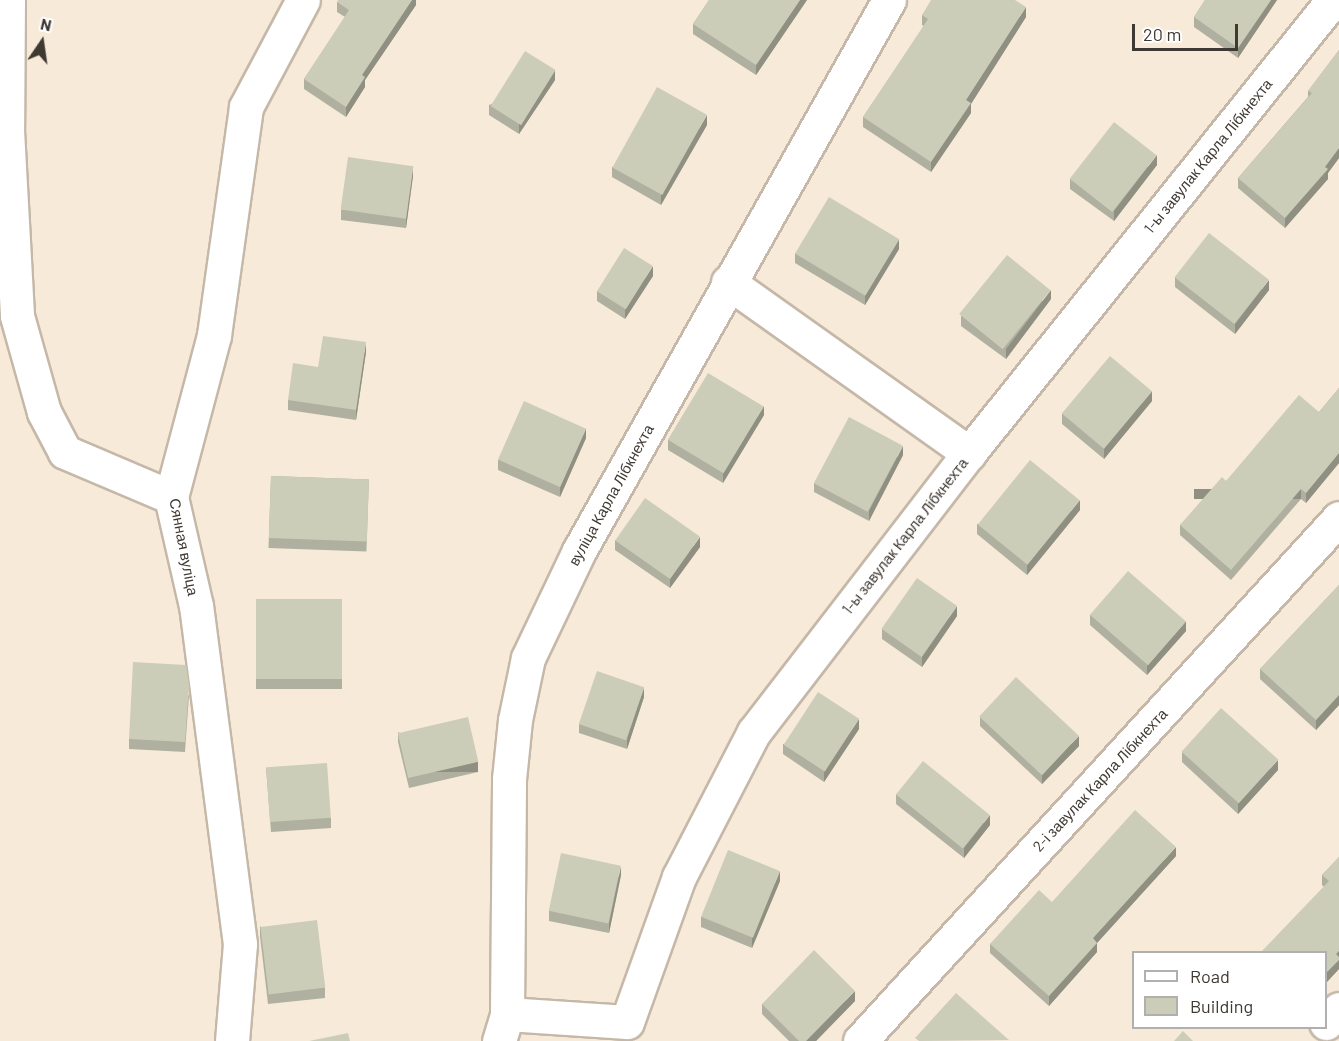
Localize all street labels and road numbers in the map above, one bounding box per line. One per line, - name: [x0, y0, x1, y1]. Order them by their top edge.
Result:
- street label: 1-ы завулак Карла Лібкнехта: [1140, 75, 1276, 237]
- street label: вуліца Карла Лібкнехта: [565, 421, 657, 569]
- street label: 1-ы завулак Карла Лібкнехта: [838, 454, 972, 618]
- street label: Сянная вуліца: [166, 497, 202, 597]
- street label: 2-і завулак Карла Лібкнехта: [1029, 705, 1171, 855]

